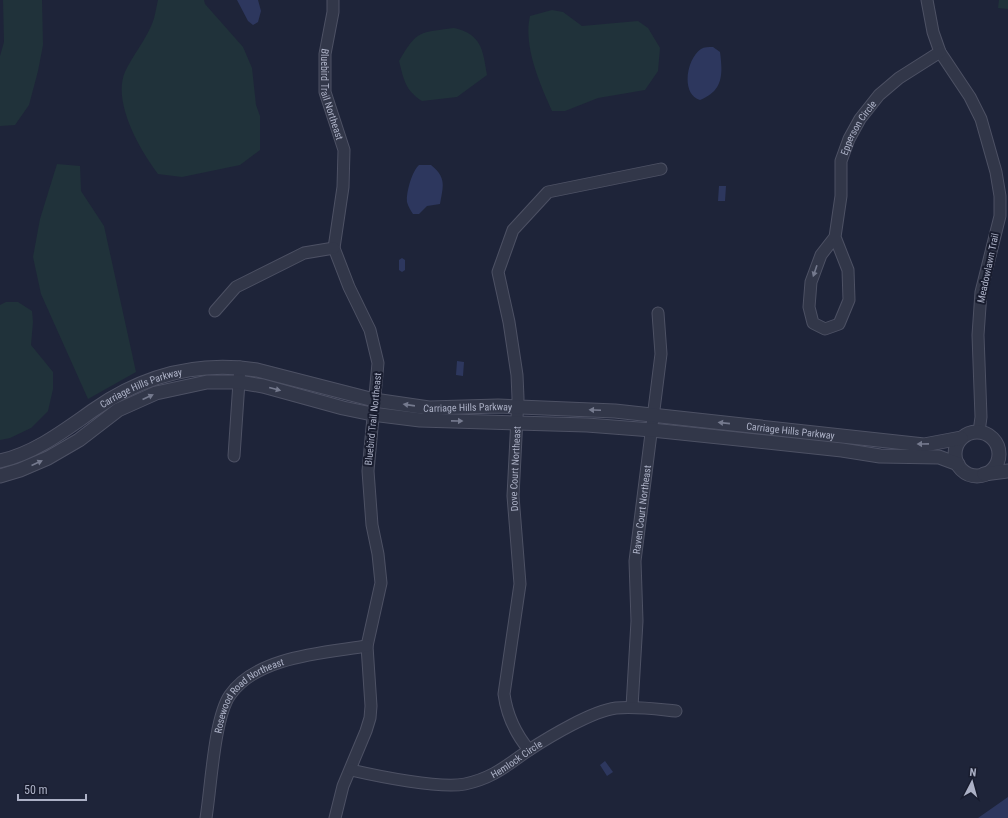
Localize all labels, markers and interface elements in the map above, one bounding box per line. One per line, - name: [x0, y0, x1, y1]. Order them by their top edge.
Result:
- street label: Bluebird Trail Northeast: [319, 48, 346, 141]
- street label: Epperson Circle: [838, 98, 878, 157]
- street label: Meadowlawn Trail: [975, 232, 1001, 304]
- one-way arrow: [812, 265, 818, 277]
- street label: Carriage Hills Parkway: [98, 366, 183, 410]
- street label: Bluebird Trail Northeast: [363, 372, 383, 466]
- one-way arrow: [269, 386, 281, 392]
- one-way arrow: [142, 394, 153, 400]
- street label: Carriage Hills Parkway: [423, 400, 512, 413]
- one-way arrow: [403, 402, 415, 408]
- one-way arrow: [589, 407, 601, 414]
- one-way arrow: [451, 418, 464, 424]
- one-way arrow: [718, 420, 730, 426]
- street label: Carriage Hills Parkway: [746, 420, 835, 441]
- street label: Dove Court Northeast: [507, 426, 522, 512]
- one-way arrow: [916, 441, 929, 447]
- one-way arrow: [31, 460, 42, 466]
- street label: Raven Court Northeast: [630, 464, 652, 555]
- street label: Rosewood Road Northeast: [212, 656, 285, 734]
- street label: Hemlock Circle: [489, 738, 544, 780]
- north arrow: [952, 762, 992, 802]
- text: N: [969, 766, 977, 779]
- scale bar: [18, 776, 86, 802]
- text: 50 m: [24, 783, 48, 797]

